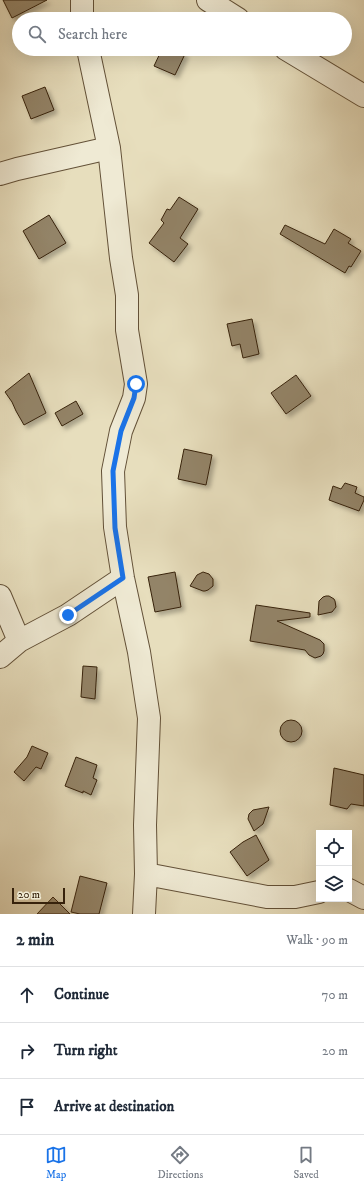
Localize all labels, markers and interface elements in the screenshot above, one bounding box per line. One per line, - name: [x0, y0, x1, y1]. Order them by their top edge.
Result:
- search box: [12, 12, 352, 56]
- icon: search: [26, 23, 48, 45]
- text: Search here: [58, 25, 127, 44]
- route start: [127, 375, 145, 393]
- route end: [59, 606, 77, 624]
- map controls: [316, 830, 352, 902]
- button: locate: [316, 830, 352, 866]
- button: layers: [316, 866, 352, 902]
- scale bar: [12, 886, 65, 905]
- text: 20 m: [18, 888, 40, 902]
- text: 2 min: [16, 929, 54, 951]
- text: Walk · 90 m: [286, 932, 348, 948]
- icon: ahead: [16, 984, 38, 1006]
- text: Continue: [54, 985, 109, 1004]
- text: 70 m: [322, 987, 348, 1003]
- icon: right: [16, 1040, 38, 1062]
- text: Turn right: [54, 1041, 117, 1060]
- text: 20 m: [322, 1043, 348, 1059]
- icon: arrive: [16, 1096, 38, 1118]
- text: Arrive at destination: [54, 1097, 174, 1116]
- tab: Map: [45, 1144, 67, 1182]
- tab: Directions: [158, 1144, 203, 1182]
- tab: Saved: [294, 1144, 319, 1182]

